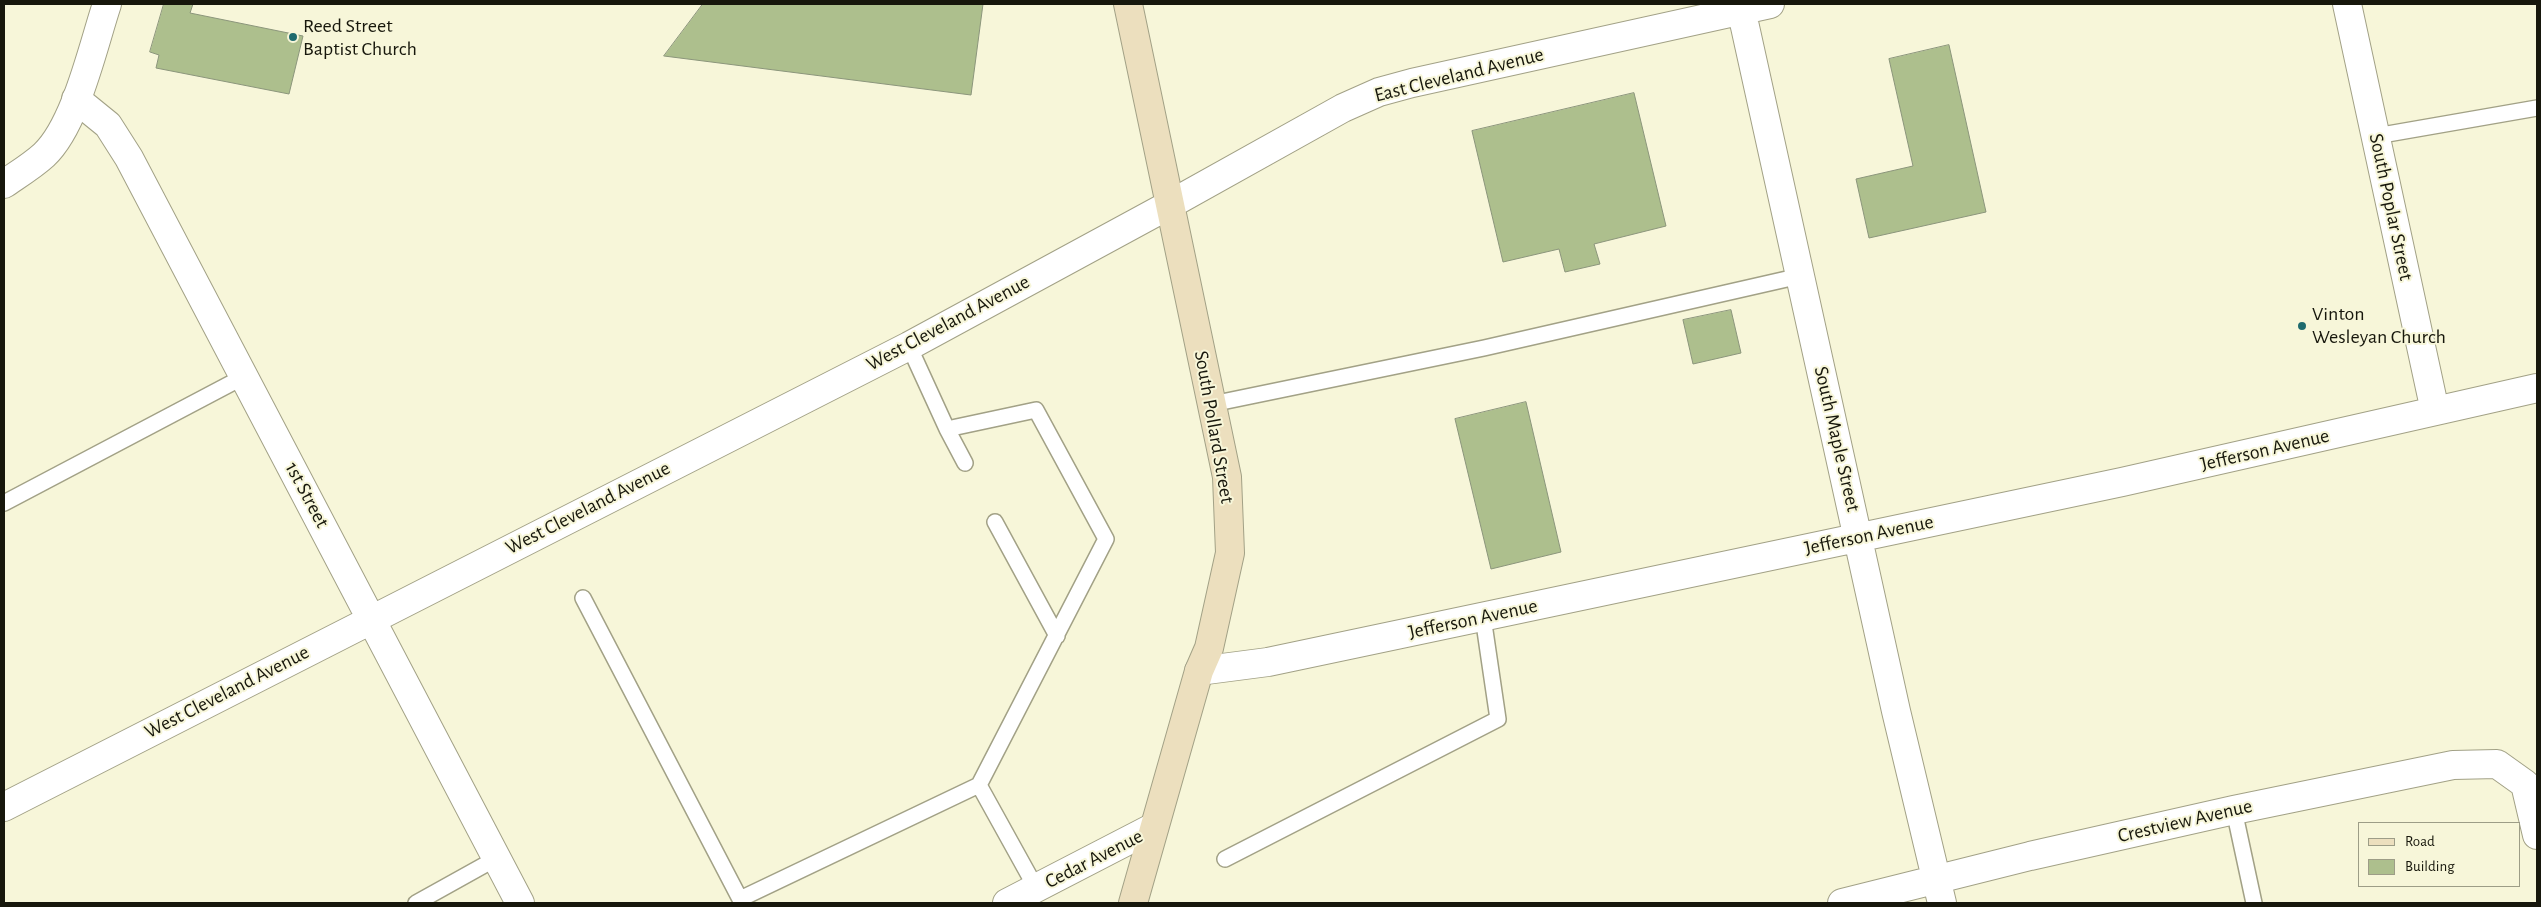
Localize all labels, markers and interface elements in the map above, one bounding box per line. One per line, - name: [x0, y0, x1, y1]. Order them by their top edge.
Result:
- place label: Reed Street Baptist Church: [303, 14, 417, 61]
- marker: Reed Street Baptist Church: [287, 31, 299, 43]
- street label: East Cleveland Avenue: [1372, 42, 1546, 108]
- street label: South Poplar Street: [2364, 131, 2418, 283]
- street label: West Cleveland Avenue: [862, 270, 1034, 376]
- place label: Vinton Wesleyan Church: [2312, 302, 2446, 349]
- marker: Vinton Wesleyan Church: [2296, 320, 2308, 332]
- street label: South Pollard Street: [1189, 349, 1239, 505]
- street label: South Maple Street: [1809, 364, 1865, 514]
- street label: Jefferson Avenue: [2198, 424, 2332, 476]
- street label: West Cleveland Avenue: [502, 456, 674, 560]
- street label: 1st Street: [280, 458, 334, 532]
- street label: Jefferson Avenue: [1802, 510, 1936, 560]
- street label: Jefferson Avenue: [1406, 594, 1540, 644]
- street label: West Cleveland Avenue: [141, 640, 313, 744]
- street label: Crestview Avenue: [2116, 794, 2254, 848]
- legend: [2358, 822, 2521, 887]
- street label: Cedar Avenue: [1041, 824, 1147, 894]
- text: Road: [2405, 834, 2435, 849]
- text: Building: [2405, 859, 2455, 874]

